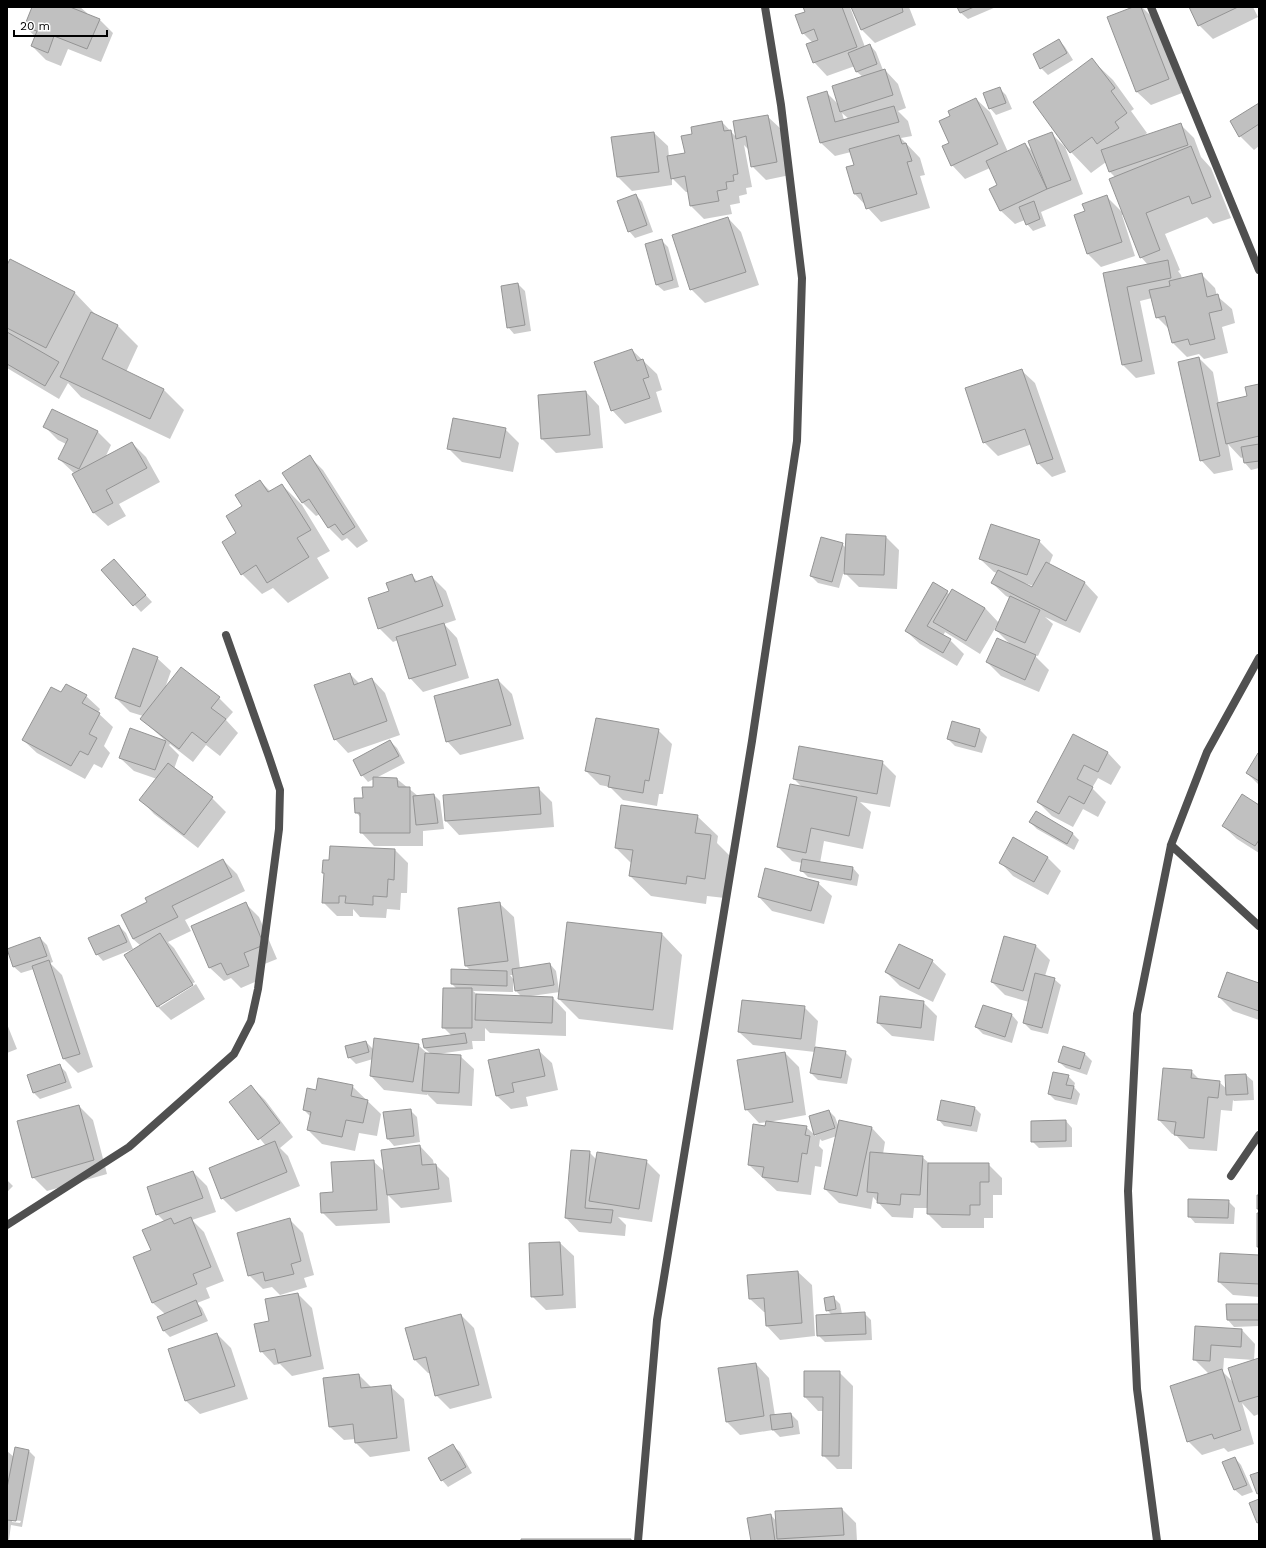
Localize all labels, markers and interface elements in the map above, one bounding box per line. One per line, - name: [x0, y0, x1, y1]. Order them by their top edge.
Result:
- scale bar: [14, 12, 107, 38]
- text: 20 m: [20, 19, 50, 33]

